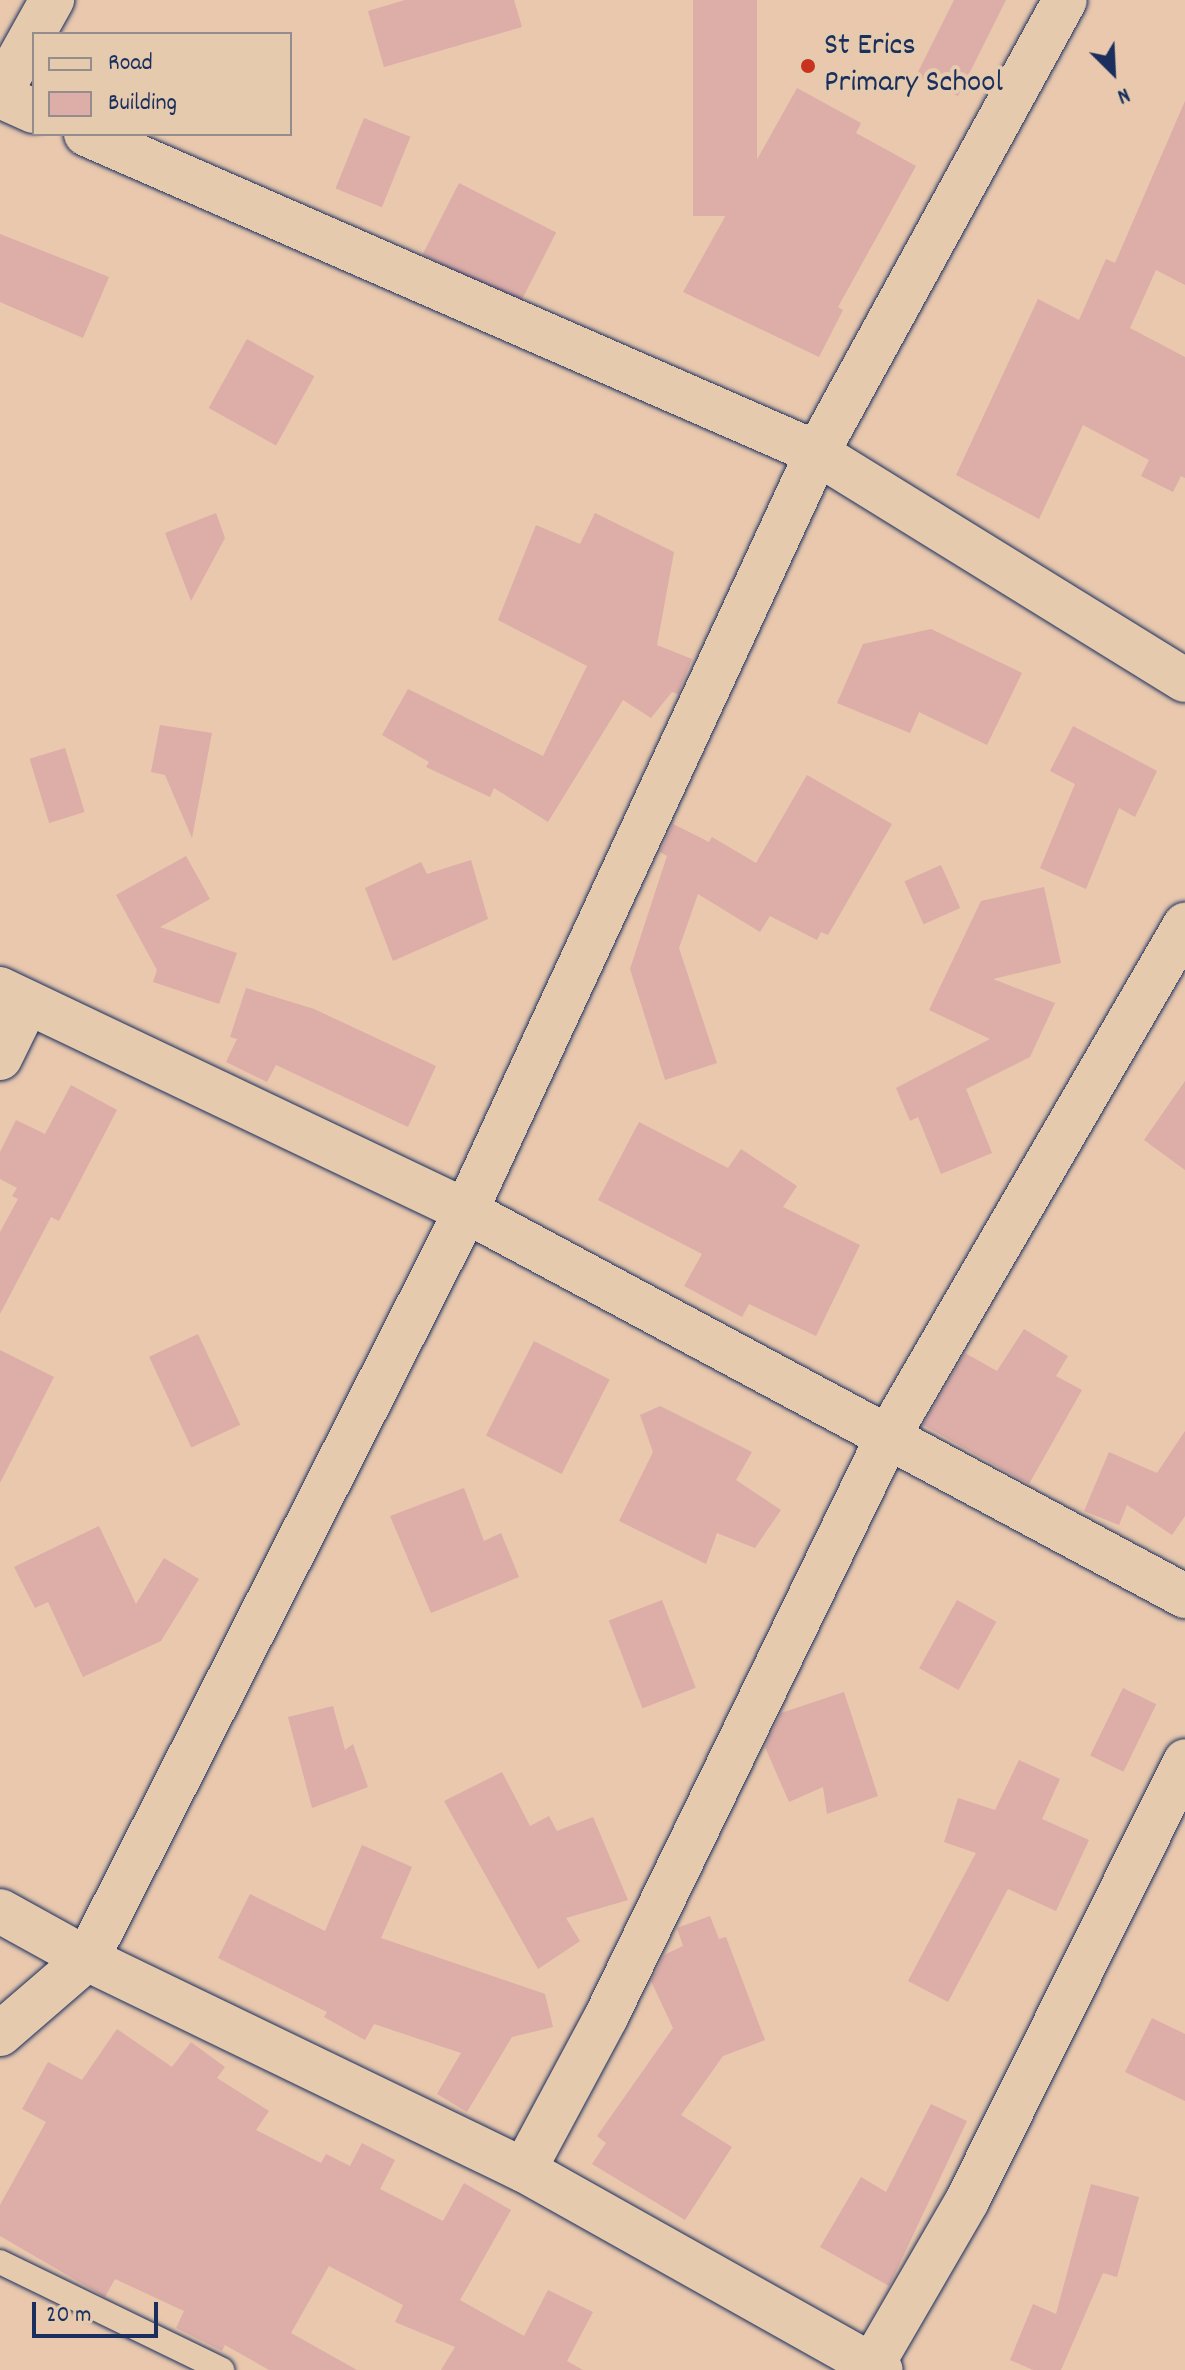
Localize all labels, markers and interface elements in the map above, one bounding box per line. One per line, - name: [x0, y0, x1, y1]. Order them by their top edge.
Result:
- place label: St Erics Primary School: [824, 29, 1003, 104]
- legend: [32, 32, 292, 136]
- north arrow: [1073, 32, 1153, 112]
- text: Road: [108, 47, 153, 81]
- marker: St Erics Primary School: [799, 57, 817, 75]
- text: N: [1112, 78, 1134, 111]
- text: Building: [108, 87, 177, 121]
- scale bar: [36, 2286, 162, 2336]
- text: 20 m: [46, 2299, 92, 2333]

